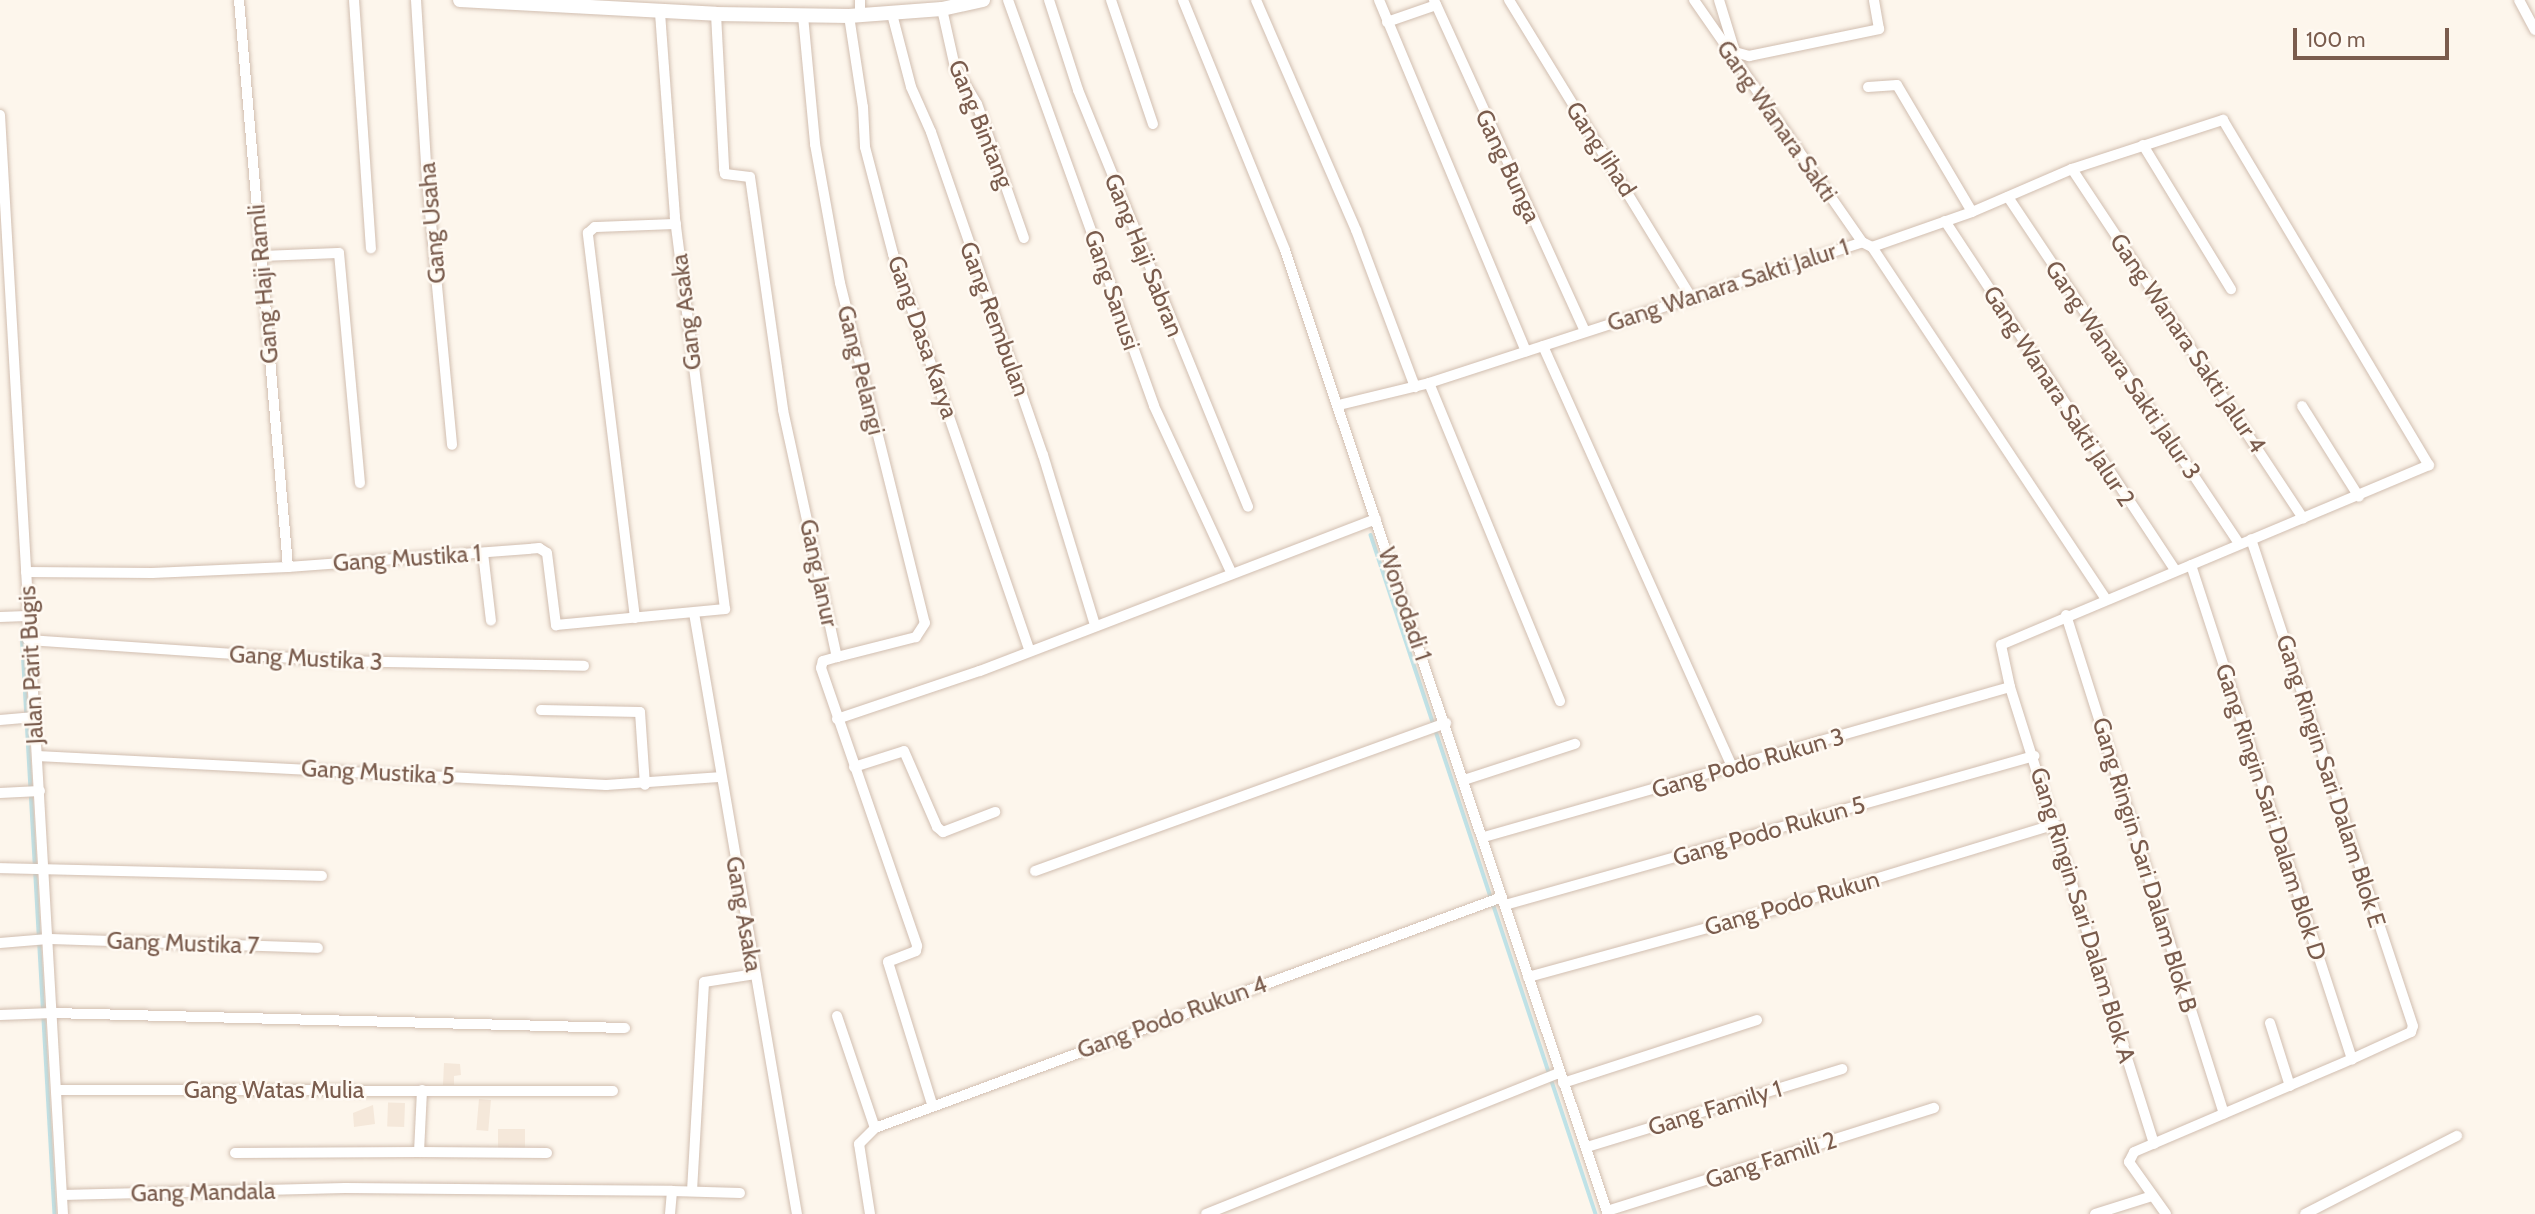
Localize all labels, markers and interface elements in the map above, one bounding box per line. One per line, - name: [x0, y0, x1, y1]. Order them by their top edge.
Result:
- scale bar: [2297, 14, 2453, 58]
- text: 100 m: [2306, 27, 2365, 52]
- street label: Gang Wanara Sakti: [1711, 35, 1843, 207]
- street label: Gang Bintang: [942, 56, 1020, 192]
- street label: Gang Jihad: [1560, 96, 1642, 202]
- street label: Gang Bunga: [1469, 105, 1547, 227]
- street label: Gang Usaha: [412, 161, 452, 285]
- street label: Gang Haji Sabran: [1098, 169, 1190, 341]
- street label: Gang Haji Ramli: [242, 203, 284, 365]
- street label: Gang Sanusi: [1078, 226, 1146, 354]
- street label: Gang Wanara Sakti Jalur 4: [2104, 228, 2272, 458]
- street label: Gang Wanara Sakti Jalur 1: [1604, 232, 1852, 338]
- street label: Gang Rembulan: [954, 238, 1036, 400]
- street label: Gang Asaka: [665, 252, 707, 372]
- street label: Gang Dasa Karya: [882, 252, 964, 422]
- street label: Gang Wanara Sakti Jalur 3: [2039, 255, 2207, 485]
- street label: Gang Wanara Sakti Jalur 2: [1977, 280, 2141, 512]
- street label: Gang Pelangi: [831, 302, 891, 438]
- street label: Gang Janur: [794, 517, 844, 629]
- street label: Gang Mustika 1: [332, 538, 482, 578]
- street label: Wonodadi 1: [1372, 543, 1438, 665]
- street label: Jalan Parit Bugis: [12, 585, 50, 745]
- street label: Gang Ringin Sari Dalam Blok E: [2270, 631, 2392, 931]
- street label: Gang Mustika 3: [228, 640, 384, 676]
- street label: Gang Ringin Sari Dalam Blok D: [2209, 660, 2333, 964]
- street label: Gang Ringin Sari Dalam Blok B: [2086, 714, 2204, 1016]
- street label: Gang Podo Rukun 3: [1648, 722, 1848, 804]
- street label: Gang Mustika 5: [300, 754, 456, 790]
- street label: Gang Ringin Sari Dalam Blok A: [2024, 764, 2142, 1066]
- street label: Gang Podo Rukun 5: [1669, 790, 1869, 872]
- street label: Gang Asaka: [720, 854, 768, 974]
- street label: Gang Podo Rukun: [1701, 864, 1883, 942]
- street label: Gang Mustika 7: [106, 926, 260, 960]
- street label: Gang Podo Rukun 4: [1073, 969, 1271, 1065]
- street label: Gang Family 1: [1645, 1074, 1785, 1142]
- street label: Gang Watas Mulia: [184, 1076, 364, 1104]
- street label: Gang Famili 2: [1702, 1125, 1840, 1195]
- street label: Gang Mandala: [130, 1176, 276, 1208]

